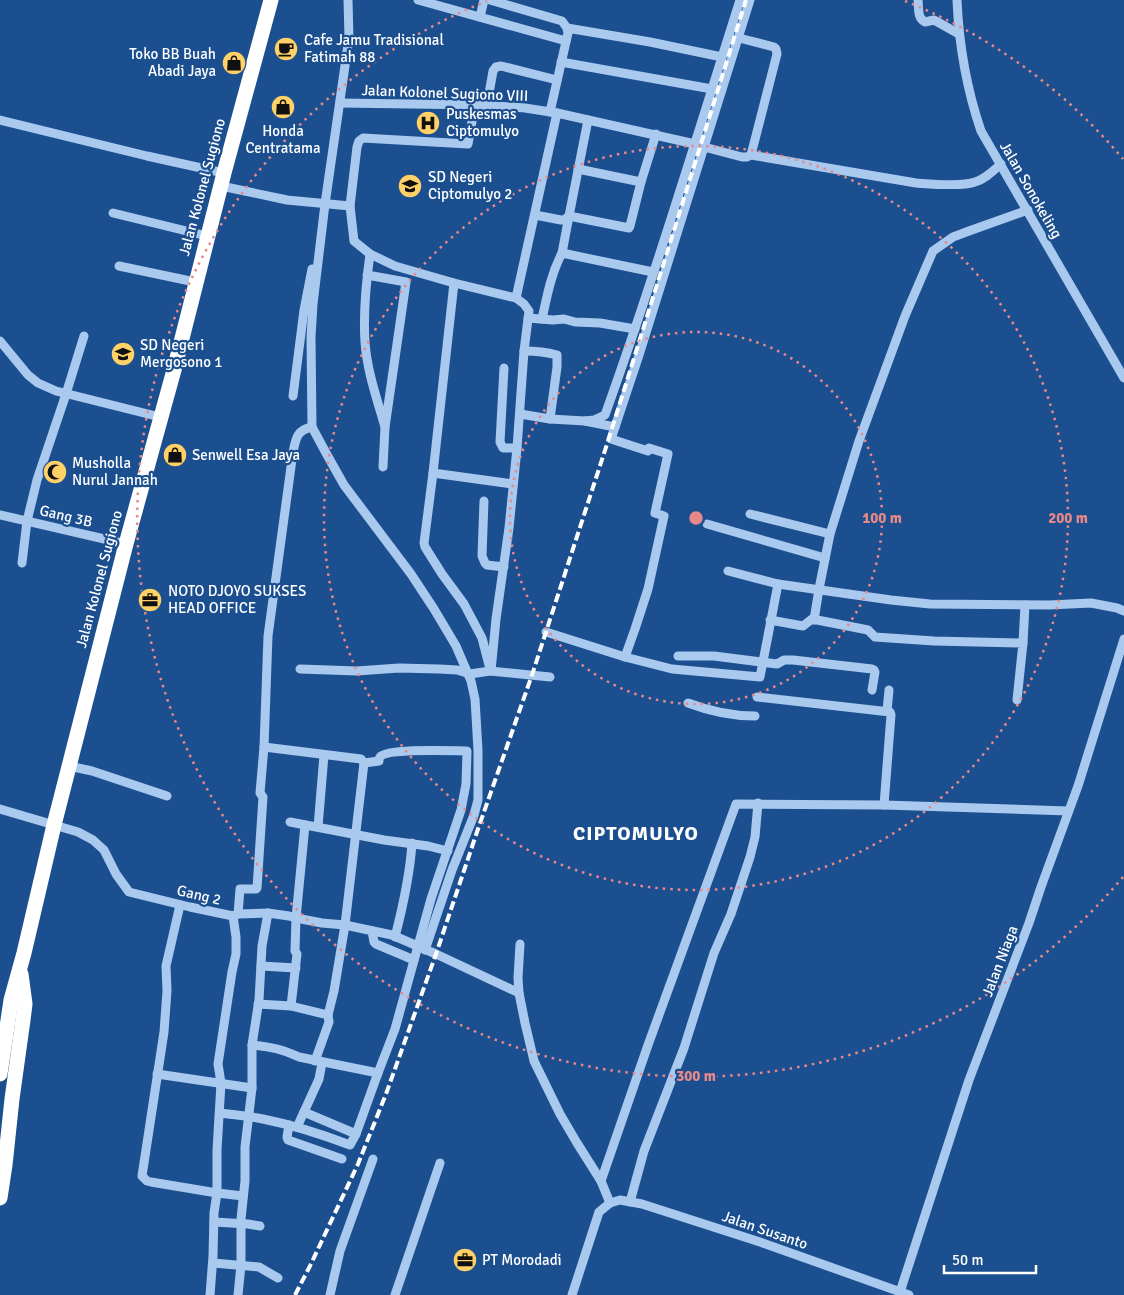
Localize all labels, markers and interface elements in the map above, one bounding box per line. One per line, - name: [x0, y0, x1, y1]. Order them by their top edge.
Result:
- place label: Cafe Jamu Tradisional Fatimah 88: [304, 31, 444, 66]
- cafe icon: Cafe Jamu Tradisional Fatimah 88: [273, 36, 299, 62]
- place label: Toko BB Buah Abadi Jaya: [129, 45, 216, 80]
- shop icon: Toko BB Buah Abadi Jaya: [221, 50, 247, 76]
- street label: Jalan Kolonel Sugiono VIII: [361, 81, 529, 105]
- shop icon: Honda Centratama: [270, 94, 296, 120]
- place label: Puskesmas Ciptomulyo: [446, 105, 519, 140]
- hospital icon: Puskesmas Ciptomulyo: [415, 110, 441, 136]
- street label: Jalan Kolonel Sugiono: [175, 116, 229, 258]
- place label: Honda Centratama: [245, 122, 321, 157]
- street label: Jalan Sonokeling: [996, 138, 1066, 242]
- place label: SD Negeri Ciptomulyo 2: [428, 168, 512, 203]
- school or university icon: SD Negeri Ciptomulyo 2: [397, 173, 423, 199]
- place label: SD Negeri Mergosono 1: [140, 336, 222, 371]
- school or university icon: SD Negeri Mergosono 1: [110, 341, 136, 367]
- shop icon: Senwell Esa Jaya: [162, 442, 188, 468]
- place label: Senwell Esa Jaya: [192, 446, 300, 464]
- place label: Musholla Nurul Jannah: [72, 454, 158, 489]
- mosque icon: Musholla Nurul Jannah: [42, 459, 68, 485]
- street label: Gang 3B: [38, 501, 94, 531]
- street label: Jalan Kolonel Sugiono: [72, 508, 126, 650]
- centre of rings: [687, 509, 705, 527]
- text: 100 m: [862, 509, 902, 527]
- text: 200 m: [1048, 509, 1088, 527]
- place label: NOTO DJOYO SUKSES HEAD OFFICE: [168, 582, 306, 617]
- office icon: NOTO DJOYO SUKSES HEAD OFFICE: [137, 587, 163, 613]
- district label: CIPTOMULYO: [573, 821, 699, 846]
- street label: Gang 2: [175, 881, 223, 909]
- street label: Jalan Niaga: [978, 923, 1022, 999]
- text: 300 m: [676, 1067, 716, 1085]
- street label: Jalan Susanto: [720, 1207, 810, 1253]
- scale bar: [944, 1242, 1036, 1274]
- office icon: PT Morodadi: [452, 1247, 478, 1273]
- place label: PT Morodadi: [482, 1251, 562, 1269]
- text: 50 m: [952, 1251, 983, 1269]

